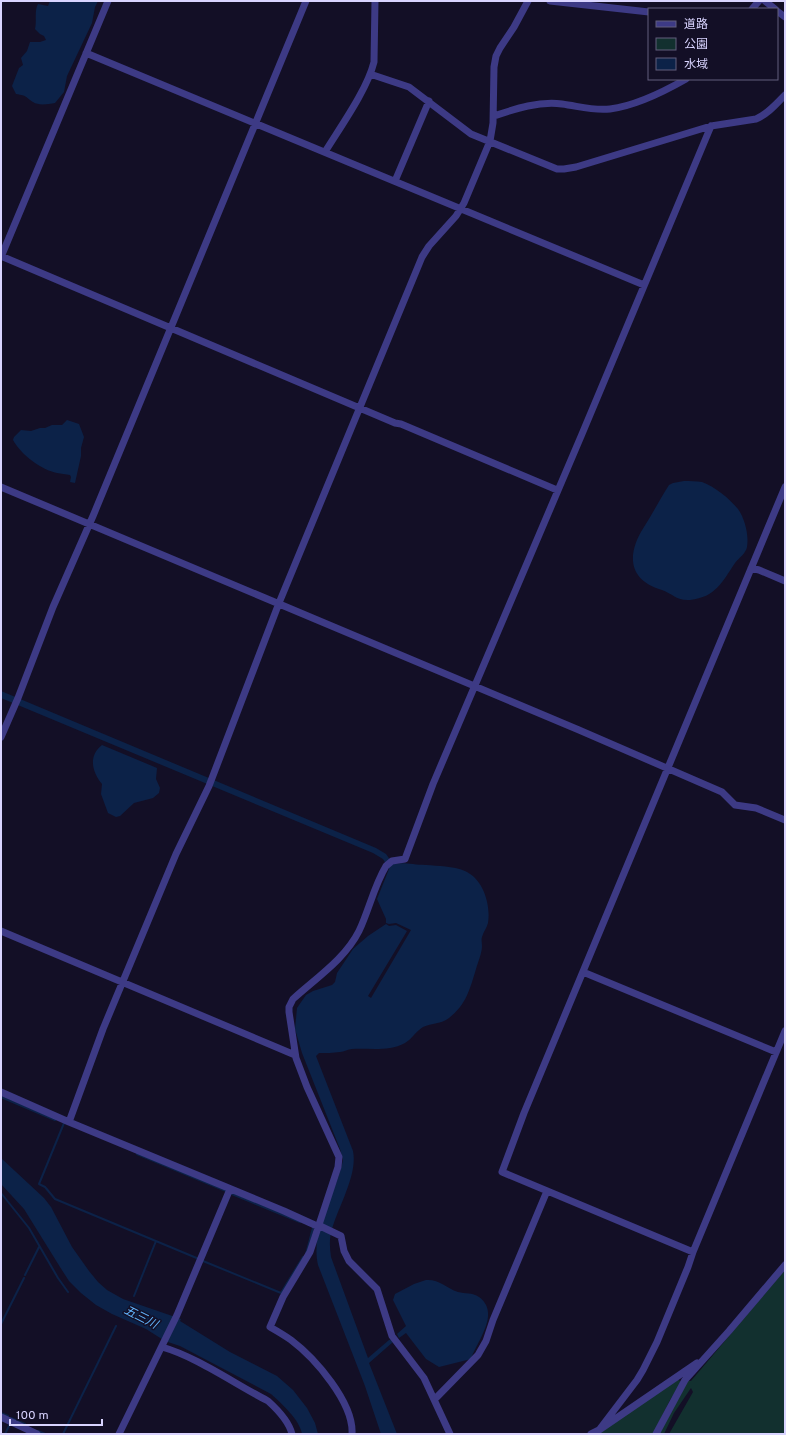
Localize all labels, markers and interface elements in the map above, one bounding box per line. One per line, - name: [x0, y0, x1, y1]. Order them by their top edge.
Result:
- legend: [648, 8, 778, 80]
- text: 道路: [684, 17, 708, 33]
- text: 公園: [684, 37, 708, 53]
- text: 水域: [684, 57, 708, 73]
- water label: 五三川: [121, 1303, 162, 1334]
- scale bar: [10, 1401, 102, 1427]
- text: 100 m: [16, 1408, 49, 1424]

